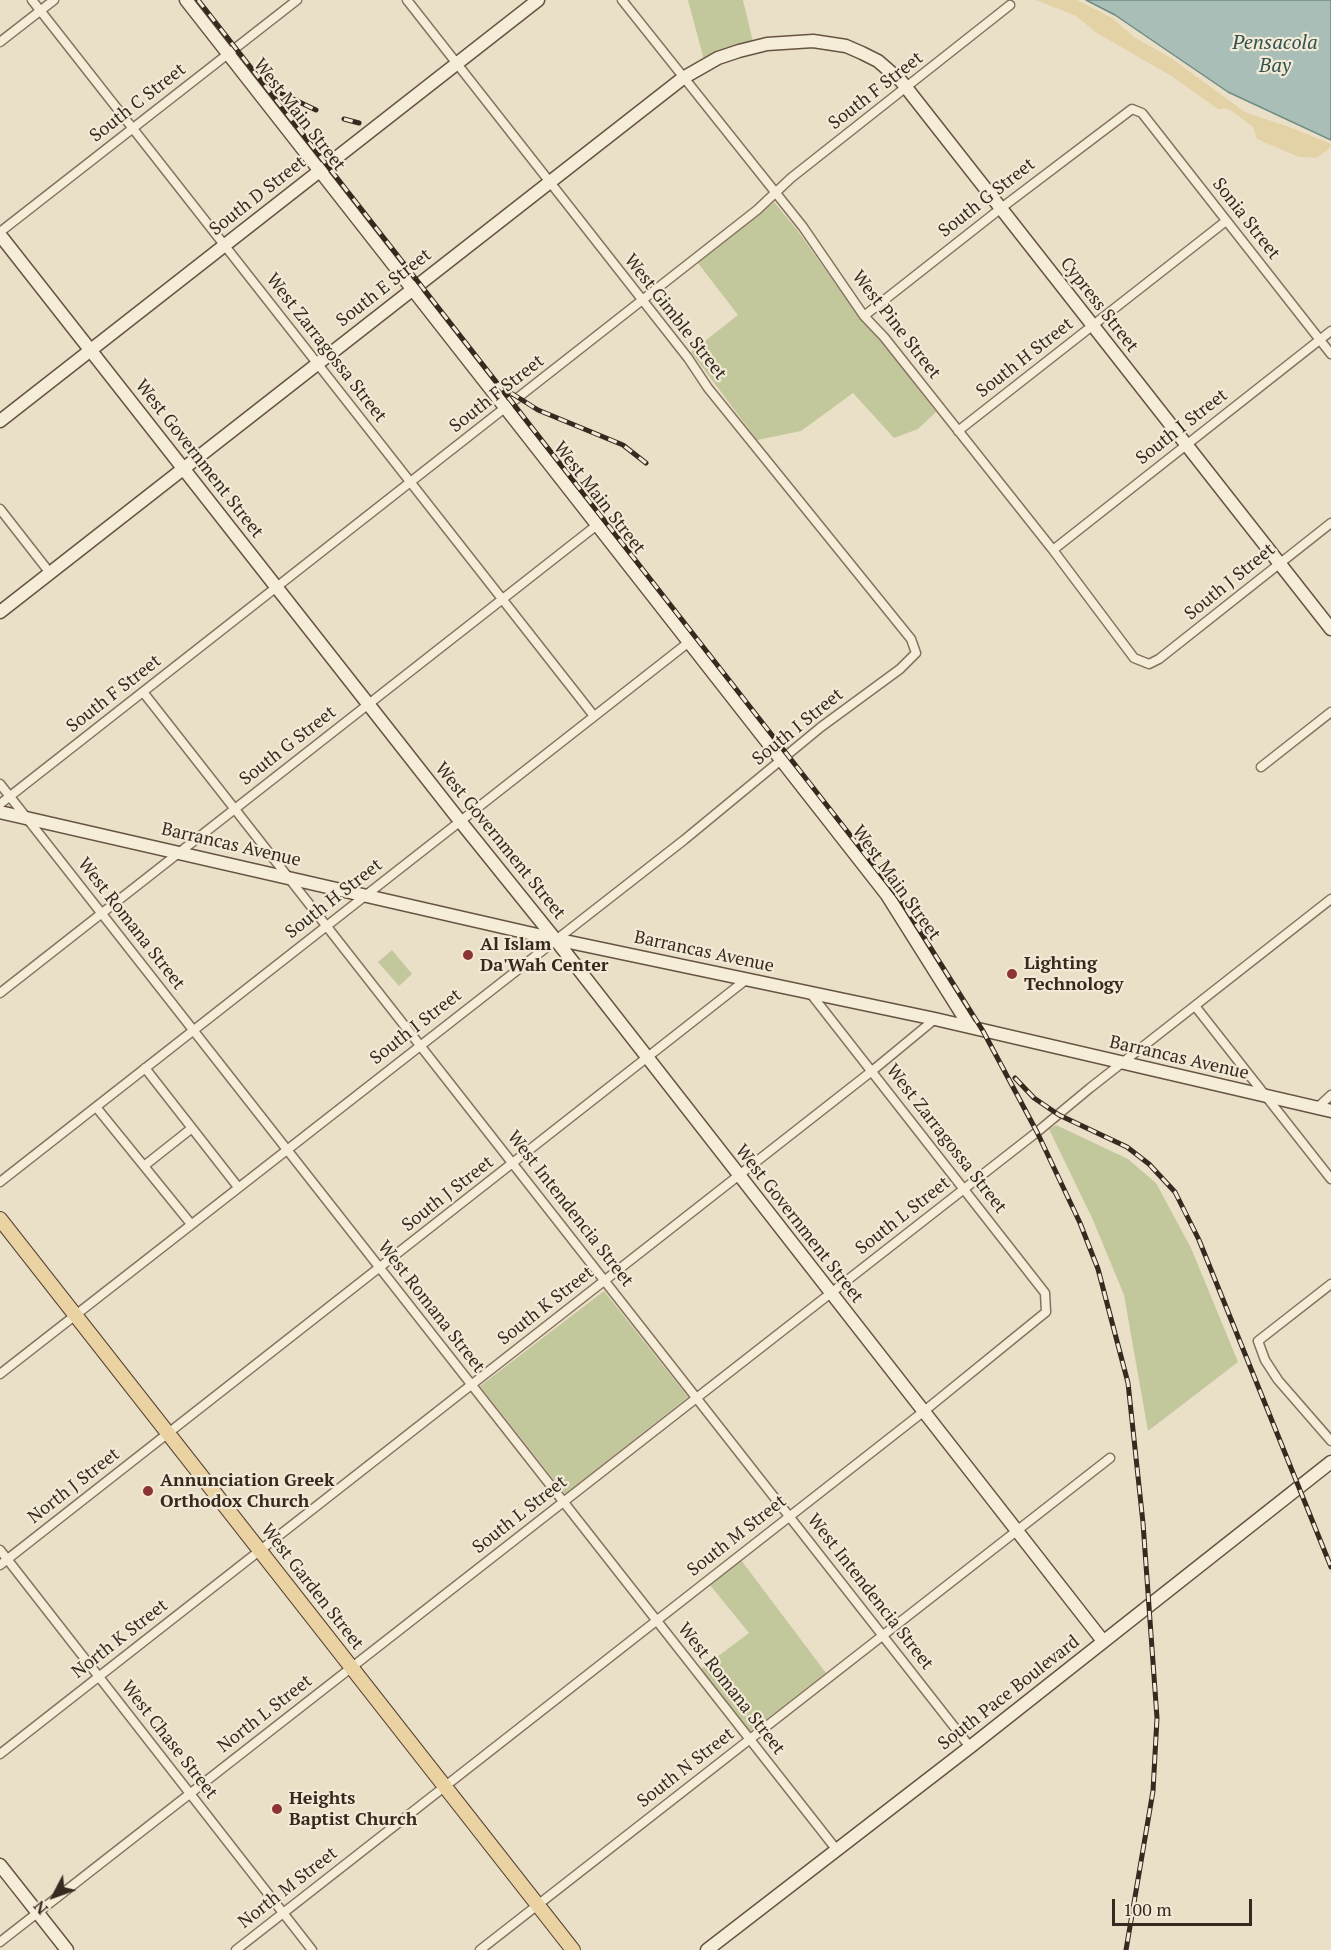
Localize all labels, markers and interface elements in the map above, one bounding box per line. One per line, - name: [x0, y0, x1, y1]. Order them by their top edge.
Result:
- water label: Pensacola Bay: [1232, 31, 1318, 78]
- street label: South F Street: [825, 47, 927, 135]
- street label: West Main Street: [248, 54, 350, 176]
- street label: South C Street: [86, 59, 190, 147]
- street label: South D Street: [205, 152, 311, 240]
- street label: South G Street: [935, 154, 1039, 242]
- street label: Sonia Street: [1208, 174, 1284, 264]
- street label: South E Street: [332, 244, 436, 332]
- street label: West Gimble Street: [619, 250, 731, 384]
- street label: Cypress Street: [1055, 253, 1143, 357]
- street label: West Pine Street: [847, 266, 945, 384]
- street label: West Zarragossa Street: [261, 269, 391, 427]
- street label: South H Street: [972, 313, 1078, 403]
- street label: South F Street: [446, 350, 548, 438]
- street label: West Government Street: [130, 375, 268, 543]
- street label: South I Street: [1132, 385, 1232, 469]
- street label: West Main Street: [548, 437, 650, 559]
- street label: South J Street: [1180, 539, 1280, 625]
- street label: South F Street: [63, 650, 165, 738]
- street label: South I Street: [748, 684, 848, 770]
- street label: South G Street: [236, 702, 340, 790]
- street label: West Government Street: [430, 758, 570, 924]
- street label: Barrancas Avenue: [159, 818, 303, 872]
- street label: West Main Street: [847, 821, 945, 945]
- street label: West Romana Street: [73, 854, 189, 994]
- street label: South H Street: [281, 854, 387, 944]
- street label: Barrancas Avenue: [632, 927, 776, 977]
- place label: Al Islam Da'Wah Center: [480, 934, 609, 976]
- marker: Al Islam Da'Wah Center: [461, 948, 475, 962]
- place label: Lighting Technology: [1024, 953, 1124, 996]
- marker: Lighting Technology: [1005, 967, 1019, 981]
- street label: South I Street: [366, 985, 466, 1069]
- street label: Barrancas Avenue: [1107, 1031, 1251, 1085]
- street label: West Zarragossa Street: [881, 1060, 1011, 1218]
- street label: West Intendencia Street: [502, 1127, 638, 1291]
- street label: West Government Street: [730, 1140, 868, 1308]
- street label: South J Street: [398, 1152, 498, 1236]
- street label: South L Street: [852, 1172, 954, 1260]
- street label: West Romana Street: [373, 1237, 489, 1377]
- street label: South K Street: [494, 1262, 598, 1350]
- street label: North J Street: [24, 1444, 124, 1528]
- place label: Annunciation Greek Orthodox Church: [160, 1470, 334, 1512]
- street label: South L Street: [469, 1471, 571, 1559]
- marker: Annunciation Greek Orthodox Church: [141, 1484, 155, 1498]
- street label: South M Street: [683, 1491, 791, 1581]
- street label: West Intendencia Street: [802, 1510, 938, 1674]
- street label: West Garden Street: [256, 1520, 368, 1654]
- street label: North K Street: [68, 1595, 172, 1683]
- street label: West Romana Street: [673, 1619, 789, 1759]
- street label: South Pace Boulevard: [934, 1631, 1084, 1755]
- street label: North L Street: [213, 1670, 317, 1758]
- street label: West Chase Street: [116, 1677, 222, 1803]
- street label: South N Street: [633, 1723, 739, 1813]
- place label: Heights Baptist Church: [289, 1788, 417, 1830]
- marker: Heights Baptist Church: [270, 1802, 284, 1816]
- street label: North M Street: [234, 1843, 342, 1933]
- north arrow: [24, 1866, 84, 1926]
- scale bar: [1115, 1887, 1254, 1925]
- text: N: [28, 1896, 53, 1920]
- text: 100 m: [1123, 1897, 1172, 1921]

